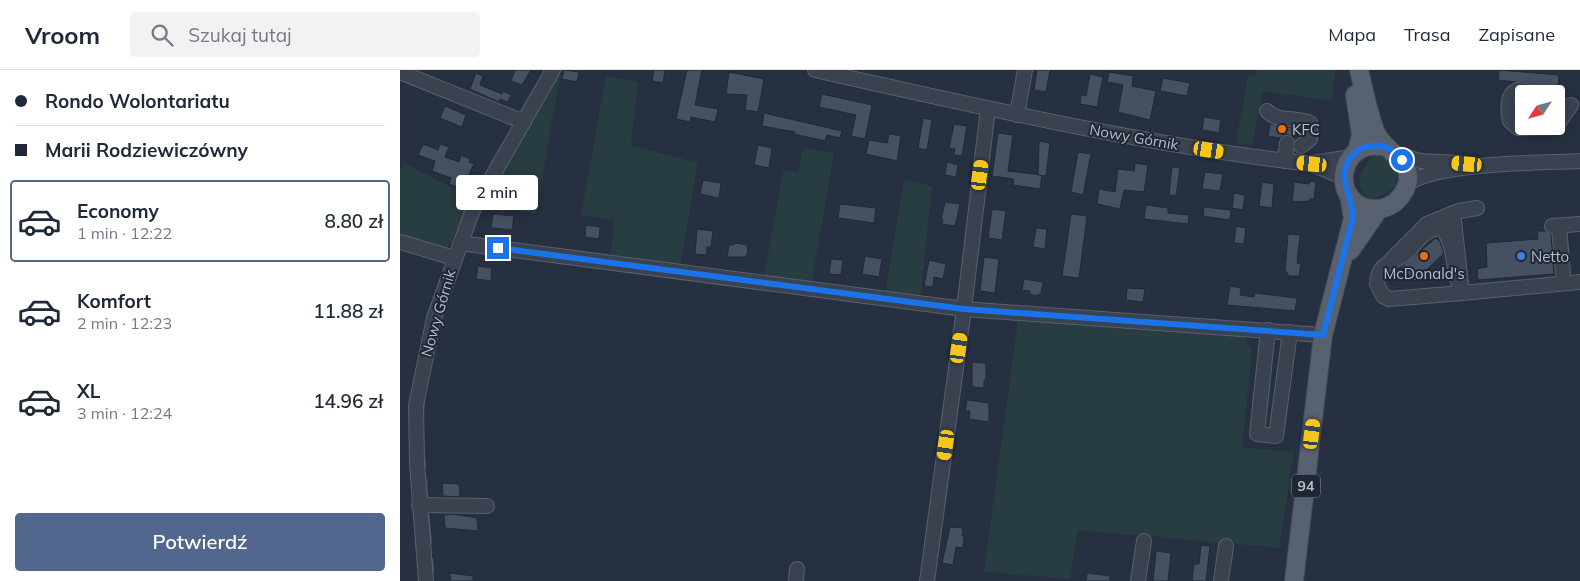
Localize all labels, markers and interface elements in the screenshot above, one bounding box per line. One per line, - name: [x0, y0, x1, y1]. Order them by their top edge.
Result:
- search box: [130, 12, 480, 57]
- text: Vroom: [25, 20, 100, 50]
- icon: search: [148, 21, 176, 49]
- text: Szukaj tutaj: [188, 23, 292, 47]
- text: Mapa: [1328, 23, 1376, 46]
- text: Trasa: [1404, 23, 1451, 46]
- text: Zapisane: [1479, 23, 1555, 46]
- north arrow: [1515, 85, 1565, 135]
- map controls: [1515, 85, 1565, 135]
- text: Rondo Wolontariatu: [45, 89, 230, 113]
- street label: Nowy Górnik: [1088, 120, 1180, 154]
- place label: KFC: [1292, 120, 1320, 139]
- marker: KFC: [1276, 123, 1288, 135]
- text: Marii Rodziewiczówny: [45, 138, 248, 162]
- car: [1193, 140, 1224, 160]
- route start: [1391, 149, 1413, 171]
- car: [1296, 155, 1327, 173]
- car: [1451, 155, 1482, 173]
- car: [970, 159, 989, 191]
- callout: 2 min: [457, 176, 539, 210]
- text: 2 min: [476, 182, 518, 202]
- icon: car: [17, 199, 62, 244]
- text: Economy: [77, 199, 159, 223]
- text: 8.80 zł: [325, 209, 383, 233]
- text: 1 min · 12:22: [77, 223, 172, 243]
- route end: [487, 237, 509, 259]
- place label: Netto: [1531, 247, 1569, 266]
- marker: McDonald's: [1418, 250, 1430, 262]
- marker: Netto: [1515, 250, 1527, 262]
- place label: McDonald's: [1383, 264, 1465, 283]
- street label: Nowy Górnik: [416, 267, 460, 359]
- icon: car: [17, 289, 62, 334]
- text: Komfort: [77, 289, 151, 313]
- text: 11.88 zł: [313, 299, 383, 323]
- text: 2 min · 12:23: [77, 313, 172, 333]
- car: [949, 332, 968, 364]
- icon: car: [17, 379, 62, 424]
- text: XL: [77, 379, 100, 403]
- text: 14.96 zł: [313, 389, 383, 413]
- text: 3 min · 12:24: [77, 403, 172, 423]
- car: [1302, 418, 1321, 450]
- car: [936, 429, 955, 461]
- road number: 94: [1292, 474, 1320, 498]
- button: Potwierdź: [15, 513, 385, 571]

